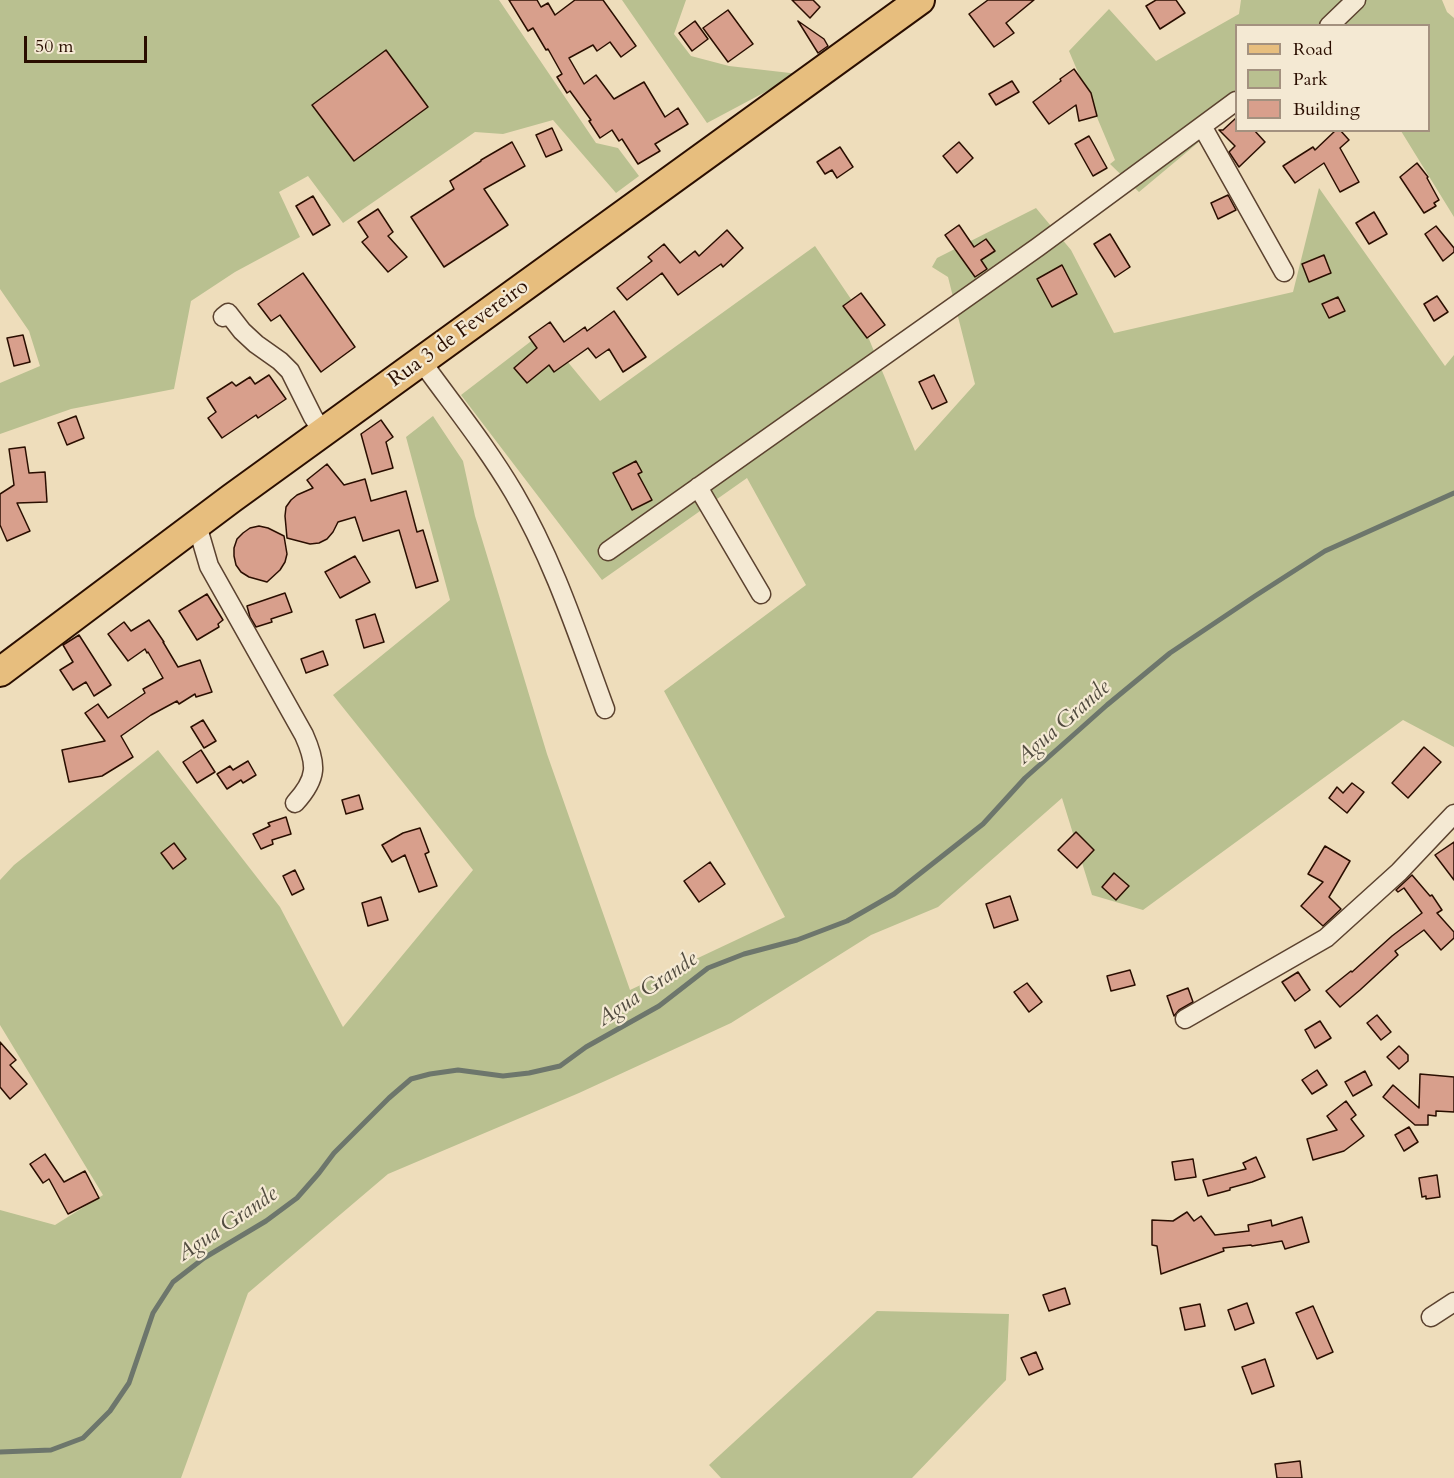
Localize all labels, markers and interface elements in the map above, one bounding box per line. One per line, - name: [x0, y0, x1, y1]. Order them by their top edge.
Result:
- scale bar: [27, 24, 150, 62]
- legend: [1235, 24, 1430, 132]
- text: 50 m: [35, 34, 74, 59]
- text: Road: [1293, 37, 1333, 62]
- text: Park: [1293, 67, 1328, 92]
- text: Building: [1293, 97, 1360, 122]
- street label: Rua 3 de Fevereiro: [384, 275, 534, 393]
- water label: Agua Grande: [1012, 675, 1116, 771]
- water label: Agua Grande: [593, 947, 703, 1033]
- water label: Agua Grande: [173, 1182, 283, 1268]

